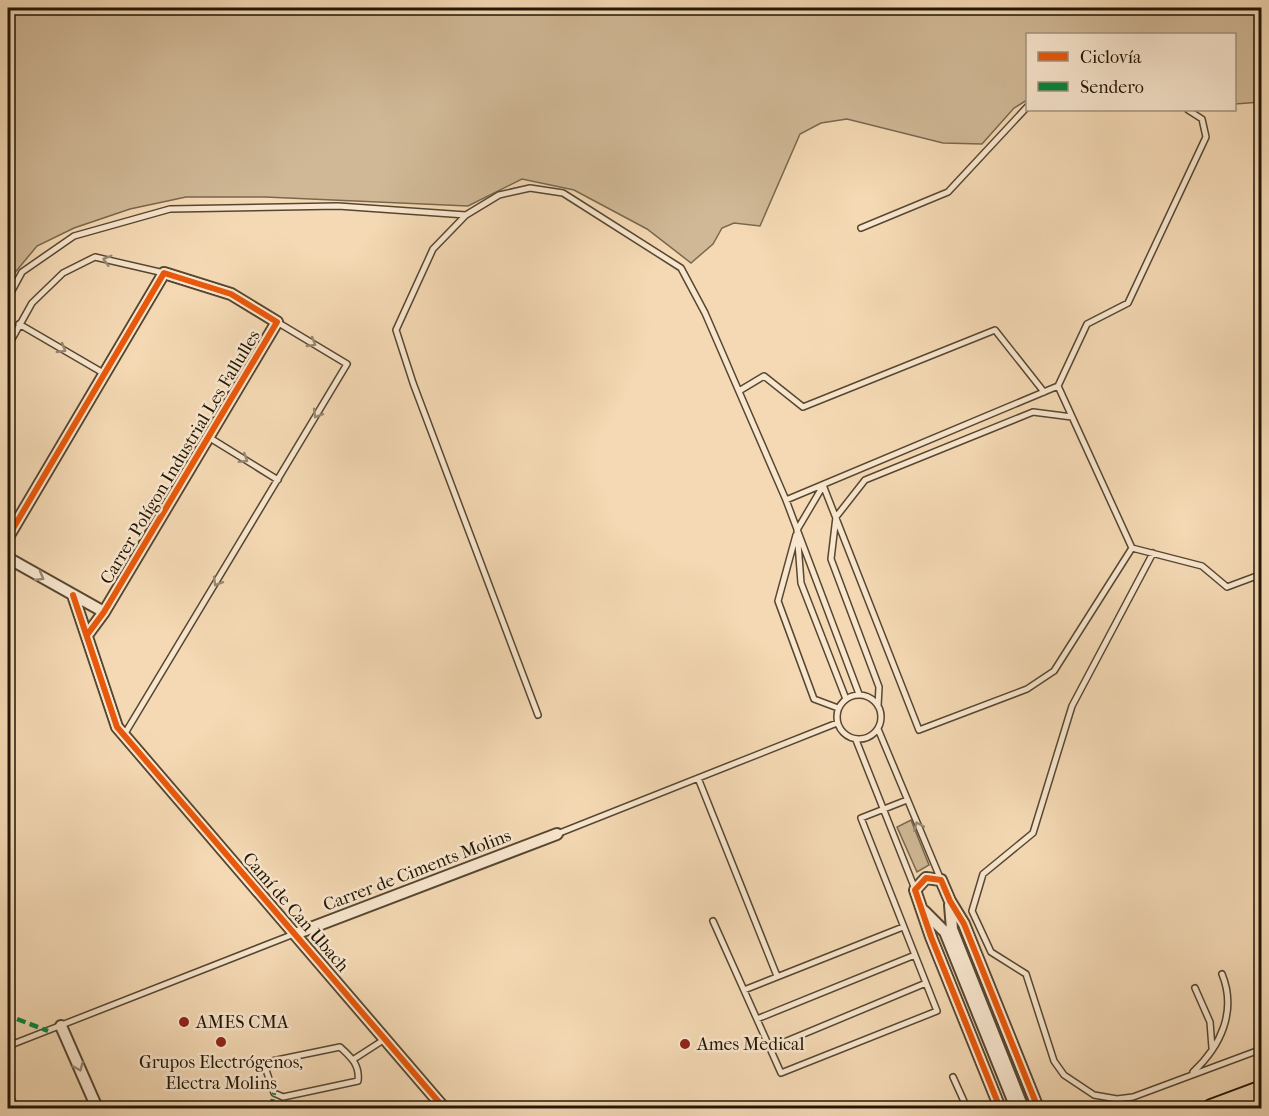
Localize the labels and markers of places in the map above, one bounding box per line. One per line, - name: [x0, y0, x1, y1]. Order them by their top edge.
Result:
- place label: AMES CMA: [195, 1012, 289, 1033]
- marker: AMES CMA: [177, 1015, 191, 1029]
- place label: Ames Medical: [696, 1034, 804, 1055]
- marker: Grupos Electrógenos, Electra Molins: [214, 1035, 228, 1049]
- marker: Ames Medical: [678, 1037, 692, 1051]
- place label: Grupos Electrógenos, Electra Molins: [139, 1052, 303, 1094]

